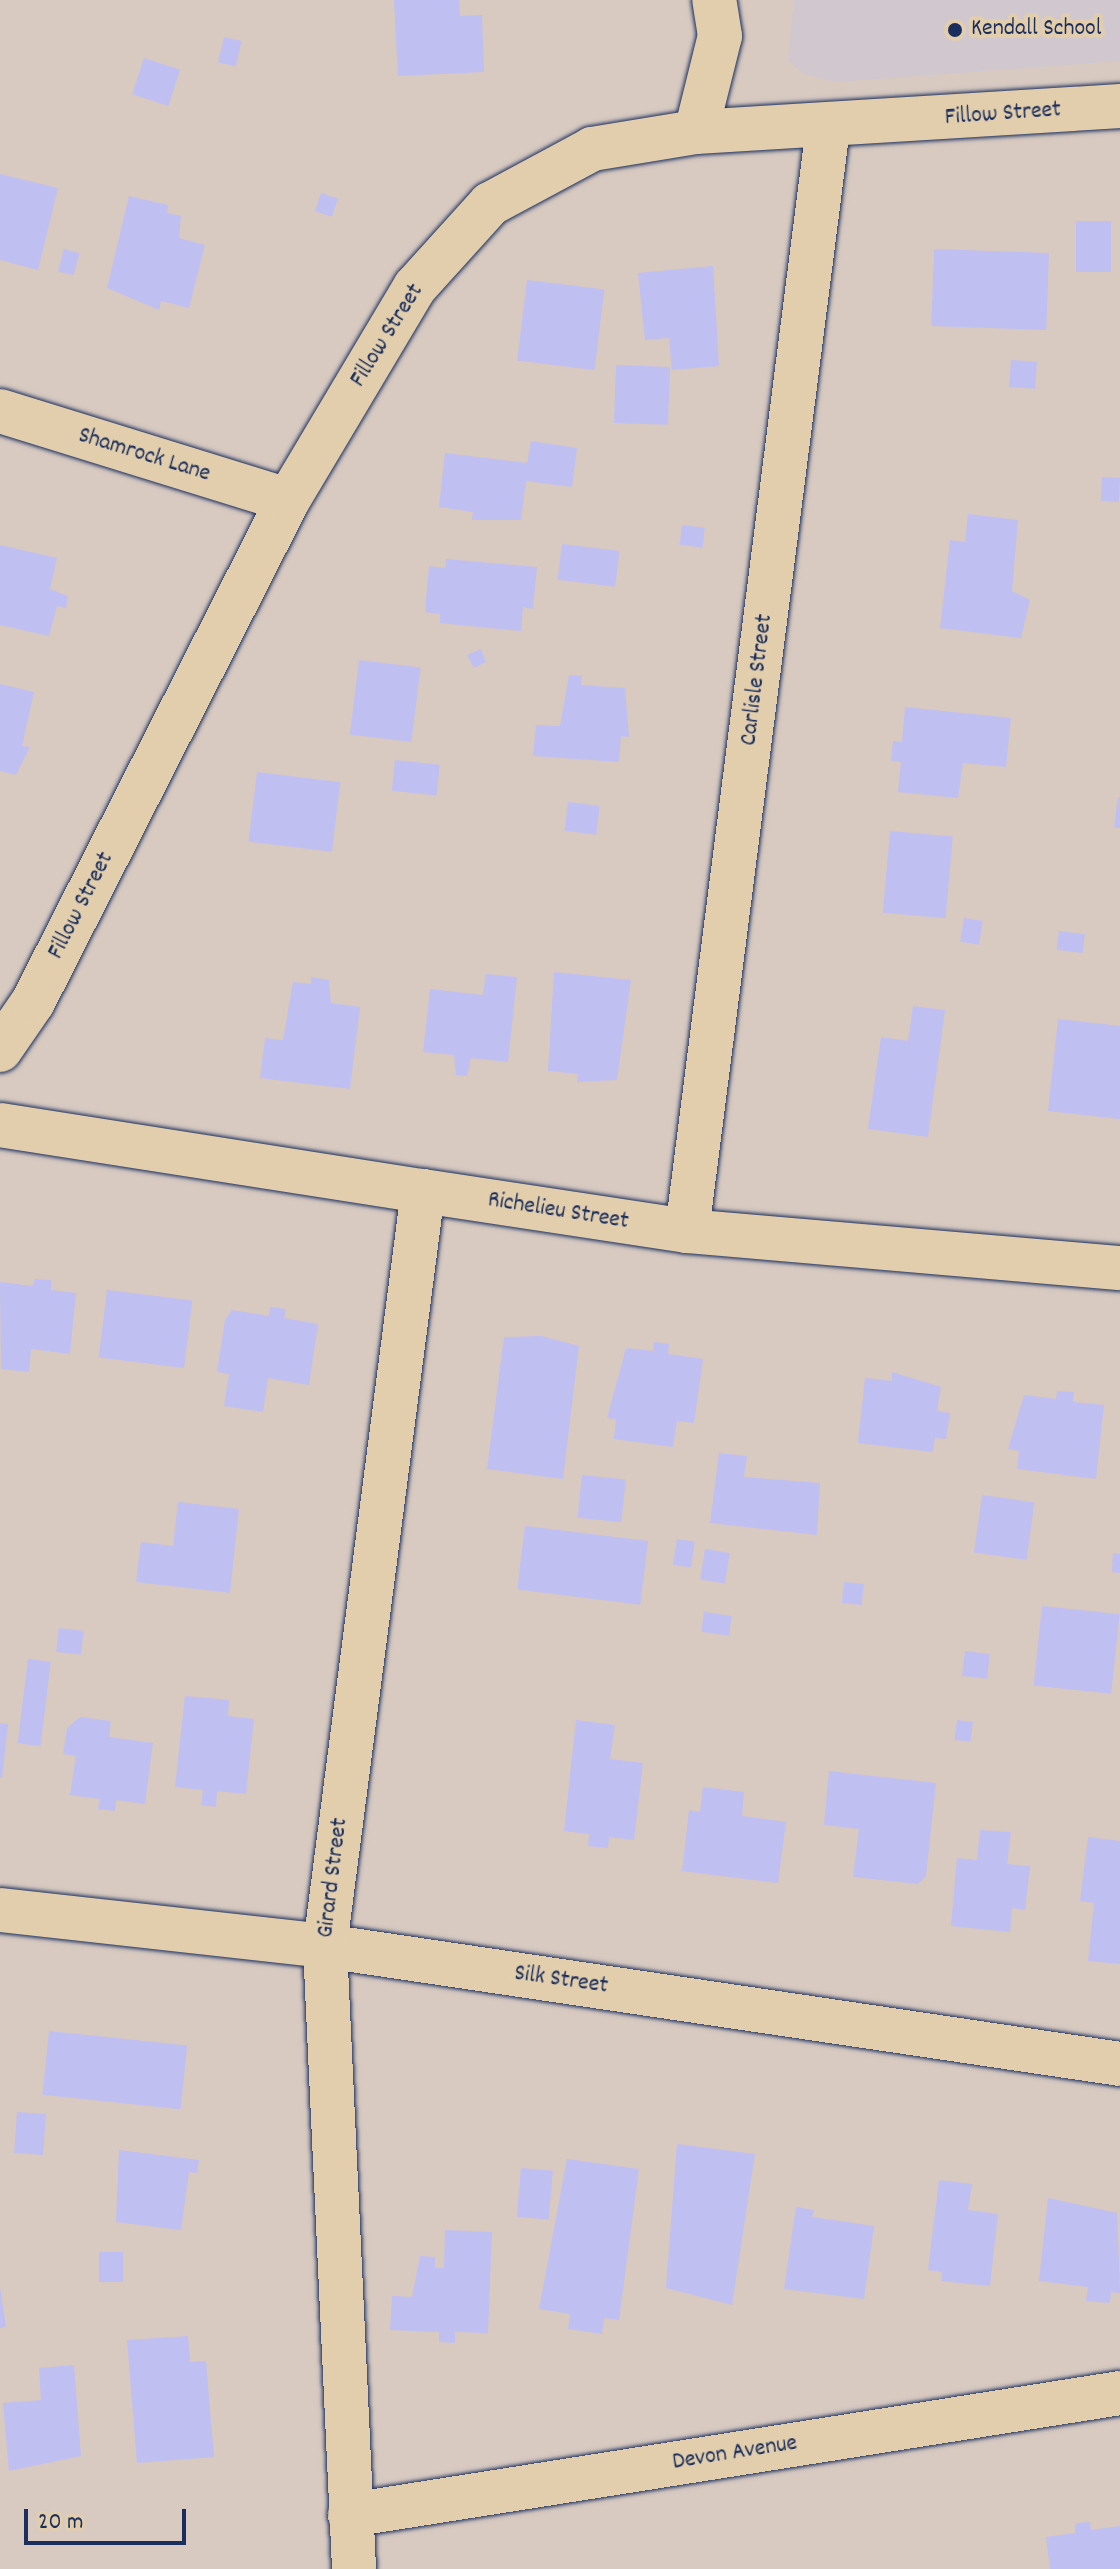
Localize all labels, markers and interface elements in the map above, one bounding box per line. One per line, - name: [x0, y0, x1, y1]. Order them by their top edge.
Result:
- place label: Kendall School: [971, 16, 1101, 44]
- marker: Kendall School: [946, 21, 964, 39]
- street label: Fillow Street: [944, 97, 1062, 133]
- street label: Fillow Street: [345, 279, 431, 393]
- street label: Shamrock Lane: [74, 422, 214, 490]
- street label: Carlisle Street: [736, 613, 780, 747]
- street label: Fillow Street: [43, 848, 121, 964]
- street label: Richelieu Street: [486, 1187, 630, 1237]
- street label: Girard Street: [312, 1816, 356, 1940]
- street label: Silk Street: [512, 1960, 610, 2002]
- street label: Devon Avenue: [671, 2430, 799, 2478]
- scale bar: [28, 2493, 190, 2543]
- text: 20 m: [38, 2506, 84, 2540]

